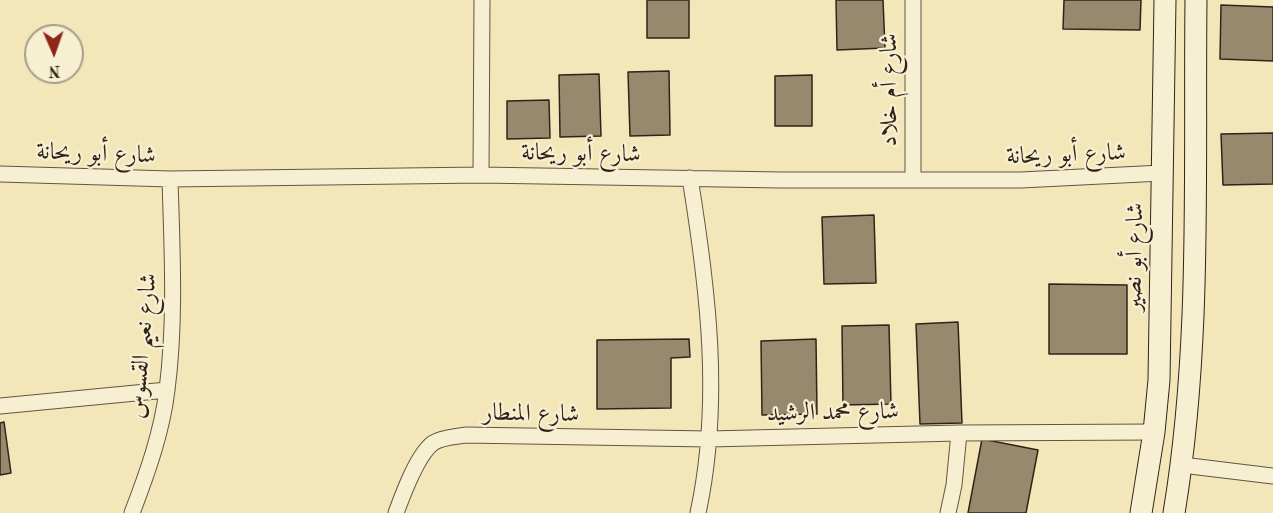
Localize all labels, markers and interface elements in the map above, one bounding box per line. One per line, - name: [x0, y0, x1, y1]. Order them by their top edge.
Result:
- north arrow: [24, 24, 84, 84]
- street label: شارع أم خلاد: [876, 33, 904, 147]
- text: N: [48, 62, 61, 78]
- street label: شارع أبو ريحانة: [36, 138, 156, 170]
- street label: شارع أبو ريحانة: [521, 139, 641, 169]
- street label: شارع أبو ريحانة: [1006, 139, 1126, 171]
- street label: شارع أبو نصير: [1120, 202, 1150, 312]
- street label: شارع نعيم القسوس: [122, 272, 164, 420]
- street label: شارع محمد الرشيد: [767, 397, 899, 429]
- street label: شارع المنطار: [483, 399, 579, 429]

